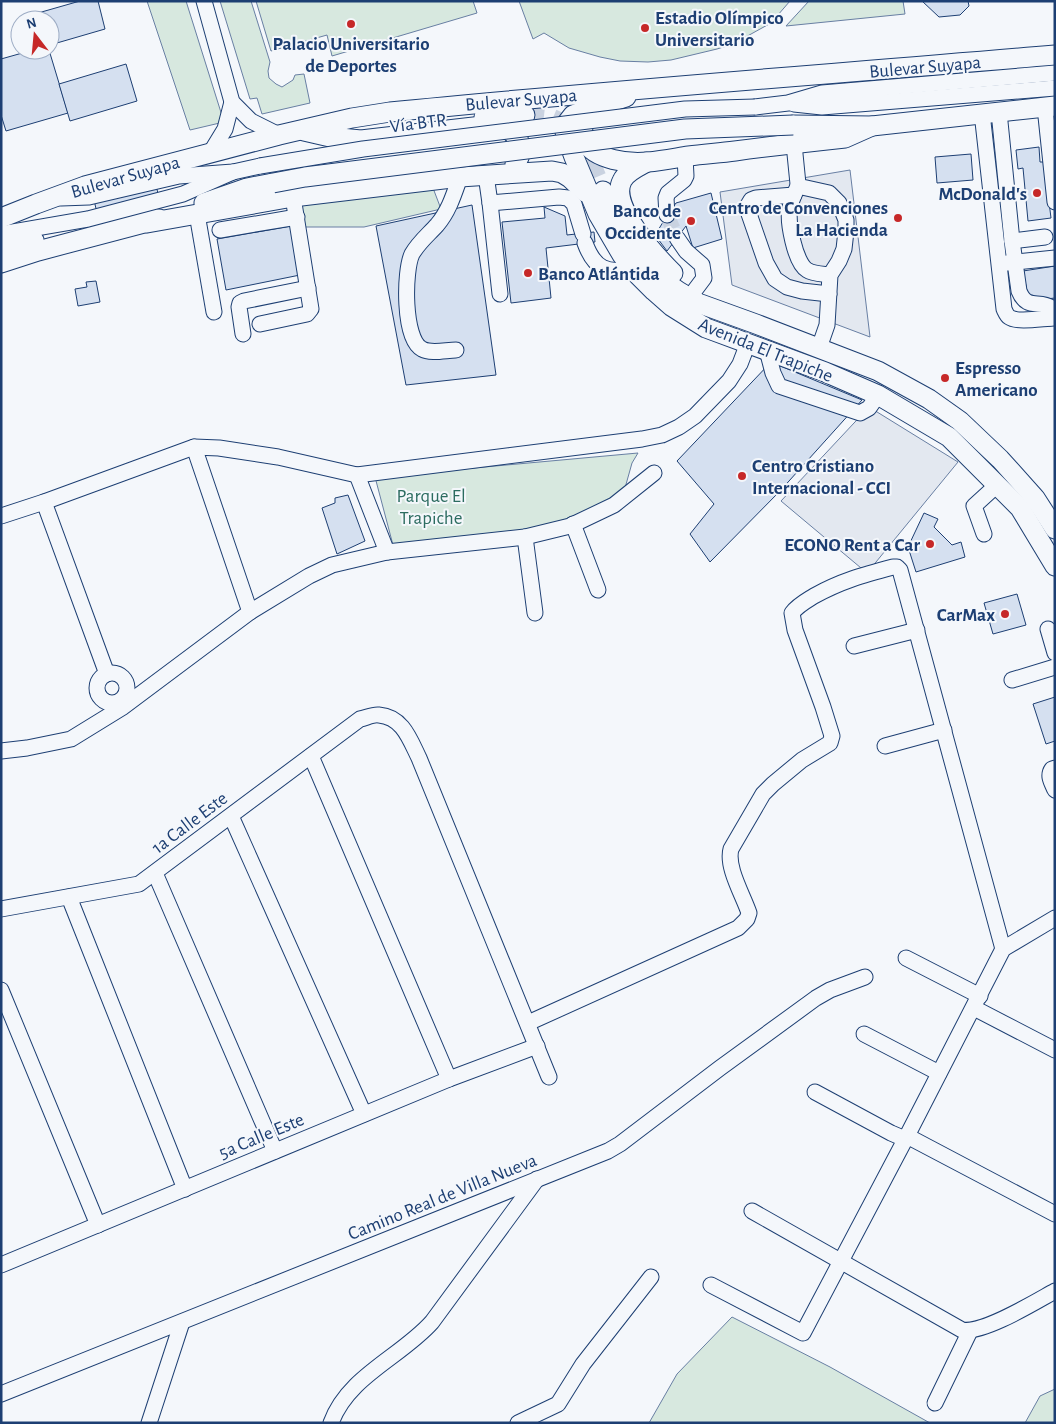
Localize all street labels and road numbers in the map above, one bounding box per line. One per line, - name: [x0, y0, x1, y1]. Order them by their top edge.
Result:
- street label: Bulevar Suyapa: [868, 53, 982, 82]
- street label: Bulevar Suyapa: [464, 86, 578, 115]
- street label: Vía BTR: [389, 111, 448, 136]
- street label: Bulevar Suyapa: [69, 153, 182, 202]
- street label: Avenida El Trapiche: [695, 315, 835, 386]
- street label: 1a Calle Este: [149, 789, 231, 858]
- street label: 5a Calle Este: [216, 1110, 307, 1163]
- street label: Camino Real de Villa Nueva: [345, 1151, 540, 1244]

